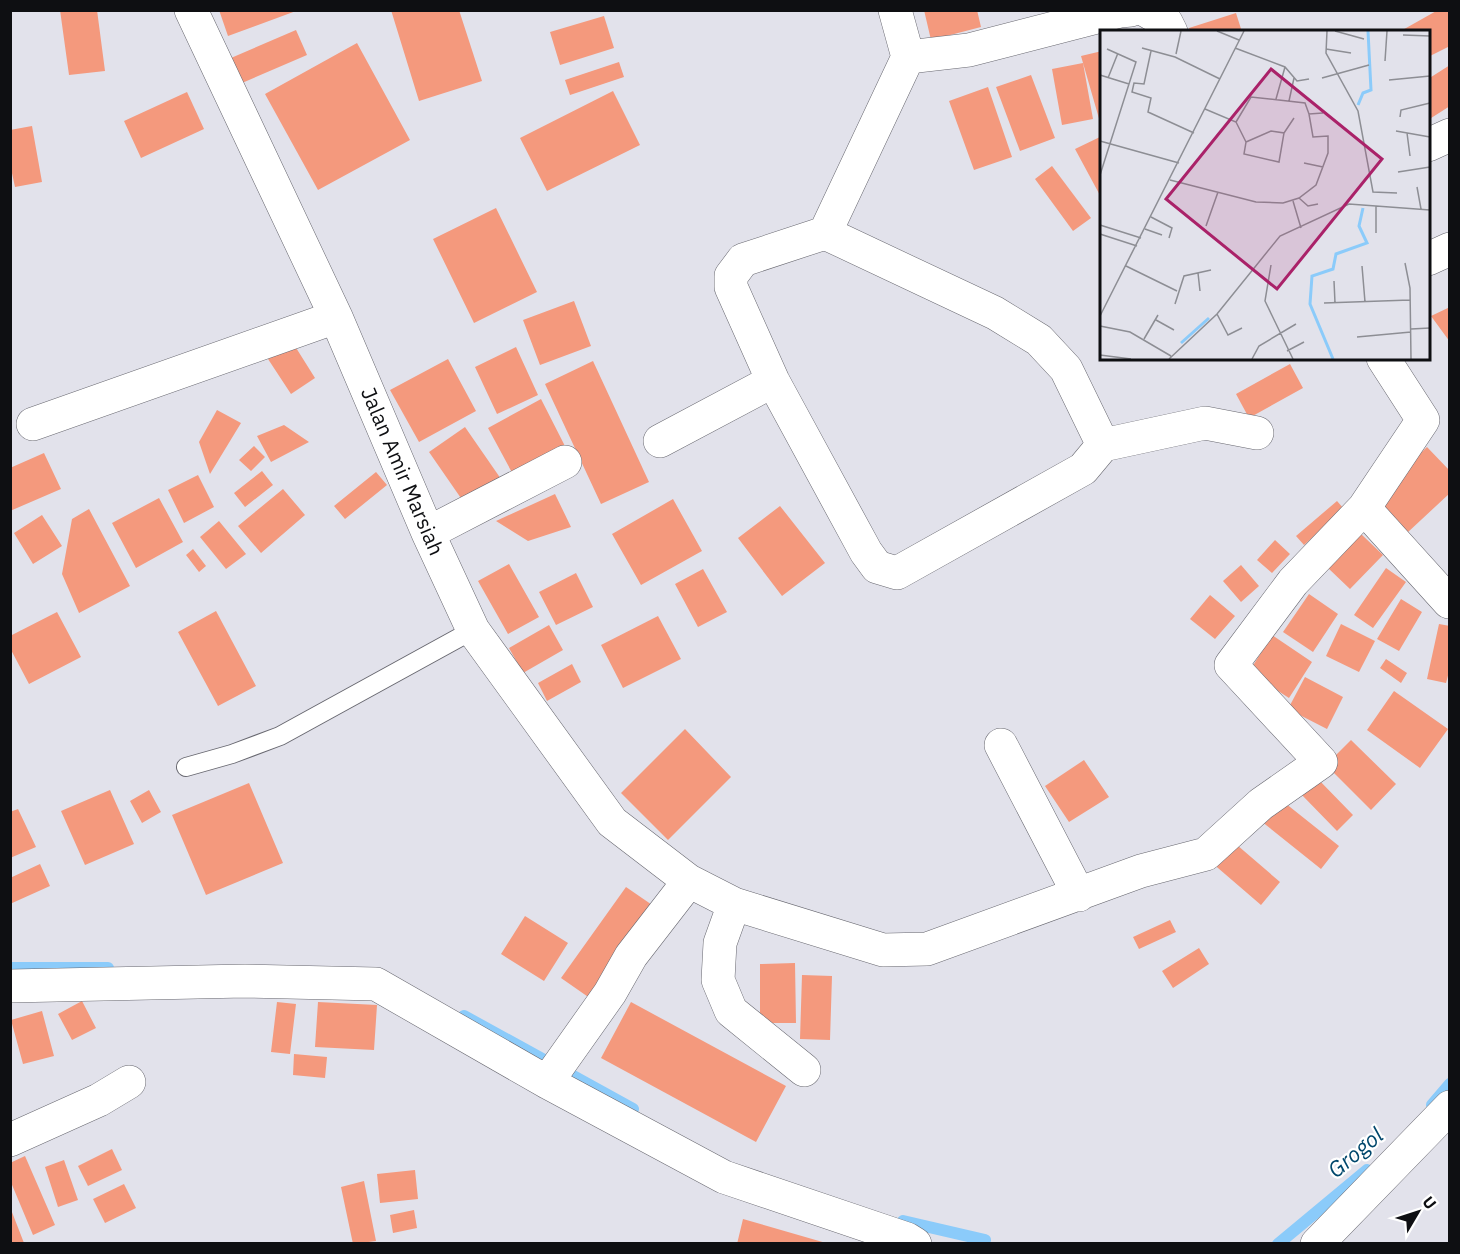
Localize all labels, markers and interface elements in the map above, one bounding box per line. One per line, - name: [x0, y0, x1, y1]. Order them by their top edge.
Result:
- inset map: [1100, 30, 1430, 360]
- street label: Jalan Amir Marsiah: [355, 383, 451, 559]
- water label: Grogol: [1321, 1120, 1389, 1184]
- north arrow: [1388, 1182, 1448, 1242]
- text: U: [1418, 1192, 1441, 1213]

